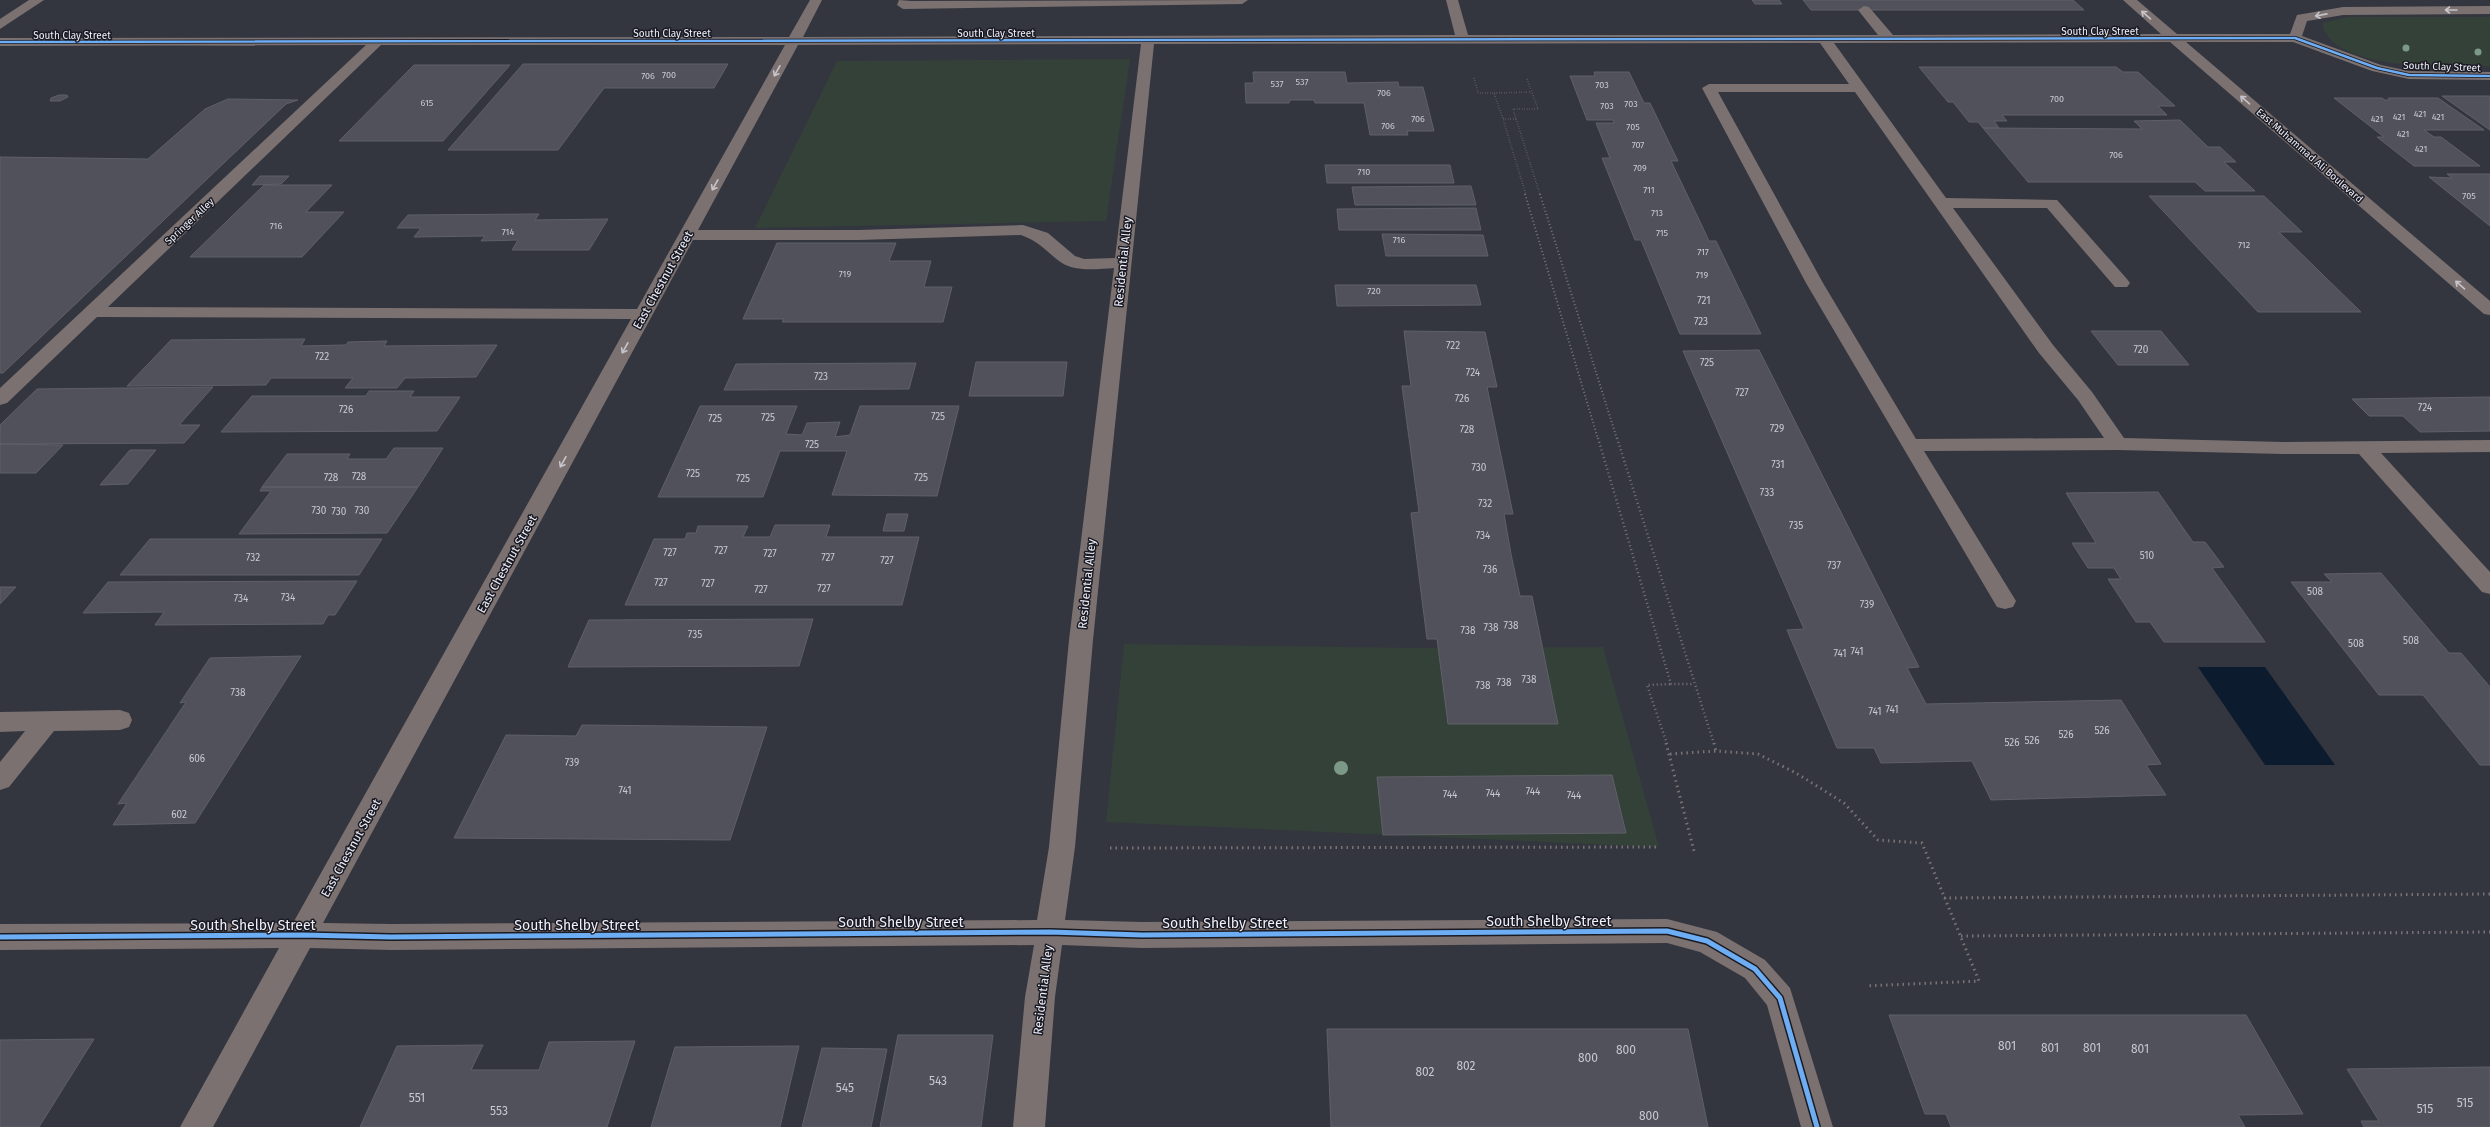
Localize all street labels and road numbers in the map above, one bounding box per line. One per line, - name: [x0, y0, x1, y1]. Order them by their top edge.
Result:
- street label: South Clay Street: [2061, 26, 2139, 38]
- street label: South Clay Street: [633, 28, 711, 40]
- street label: South Clay Street: [957, 28, 1035, 40]
- street label: South Clay Street: [33, 30, 111, 42]
- street label: South Clay Street: [2403, 60, 2481, 74]
- street label: East Muhammad Ali Boulevard: [2254, 106, 2365, 205]
- street label: Springer Alley: [163, 196, 217, 248]
- street label: Residential Alley: [1111, 216, 1135, 308]
- street label: East Chestnut Street: [630, 228, 696, 331]
- street label: East Chestnut Street: [474, 512, 540, 615]
- street label: Residential Alley: [1075, 538, 1099, 630]
- street label: East Chestnut Street: [318, 796, 384, 899]
- street label: South Shelby Street: [1486, 913, 1613, 930]
- street label: South Shelby Street: [838, 914, 965, 931]
- street label: South Shelby Street: [1162, 915, 1289, 932]
- street label: South Shelby Street: [190, 917, 317, 934]
- street label: South Shelby Street: [514, 917, 641, 934]
- street label: Residential Alley: [1031, 944, 1055, 1036]

